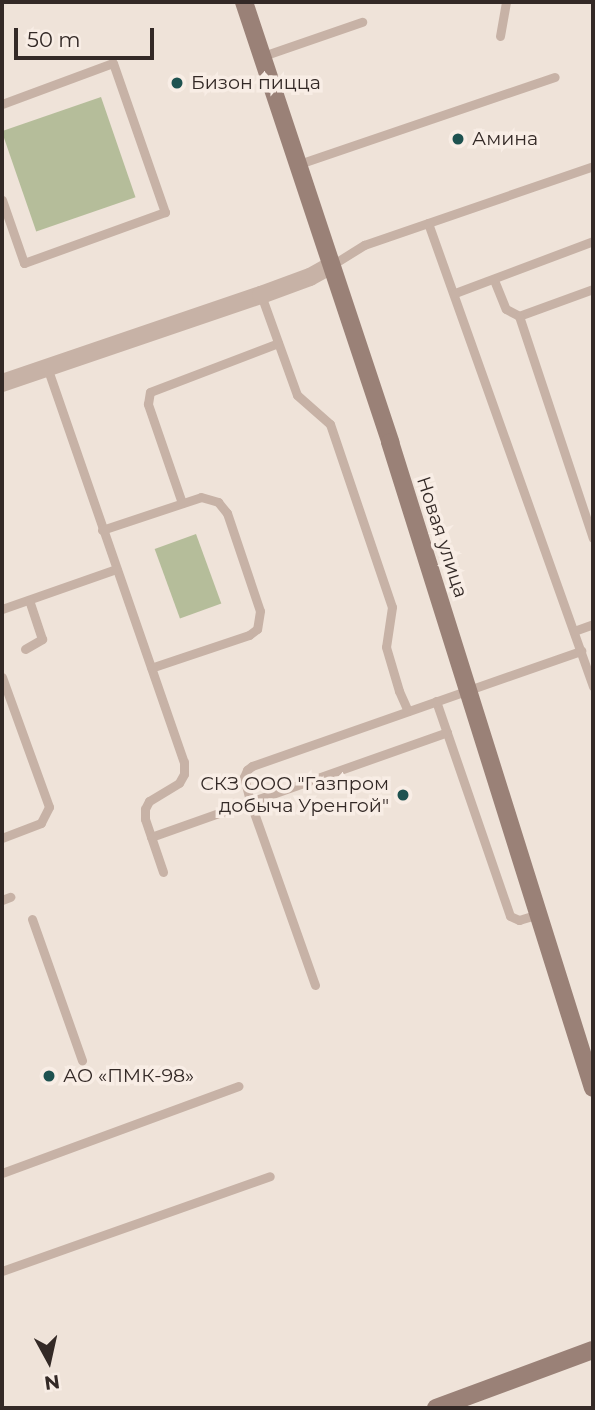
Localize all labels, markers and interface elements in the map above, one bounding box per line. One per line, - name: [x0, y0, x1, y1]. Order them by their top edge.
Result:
- scale bar: [18, 14, 158, 58]
- text: 50 m: [27, 27, 81, 52]
- place label: Бизон пицца: [191, 72, 321, 94]
- marker: Бизон пицца: [169, 75, 185, 91]
- place label: Амина: [472, 128, 538, 150]
- marker: Амина: [450, 131, 466, 147]
- street label: Новая улица: [412, 474, 472, 600]
- place label: СКЗ ООО "Газпром добыча Уренгой": [200, 773, 389, 817]
- marker: СКЗ ООО "Газпром добыча Уренгой": [395, 787, 411, 803]
- place label: АО «ПМК-98»: [63, 1065, 194, 1087]
- marker: АО «ПМК-98»: [41, 1068, 57, 1084]
- north arrow: [14, 1326, 84, 1396]
- text: N: [43, 1370, 61, 1395]

